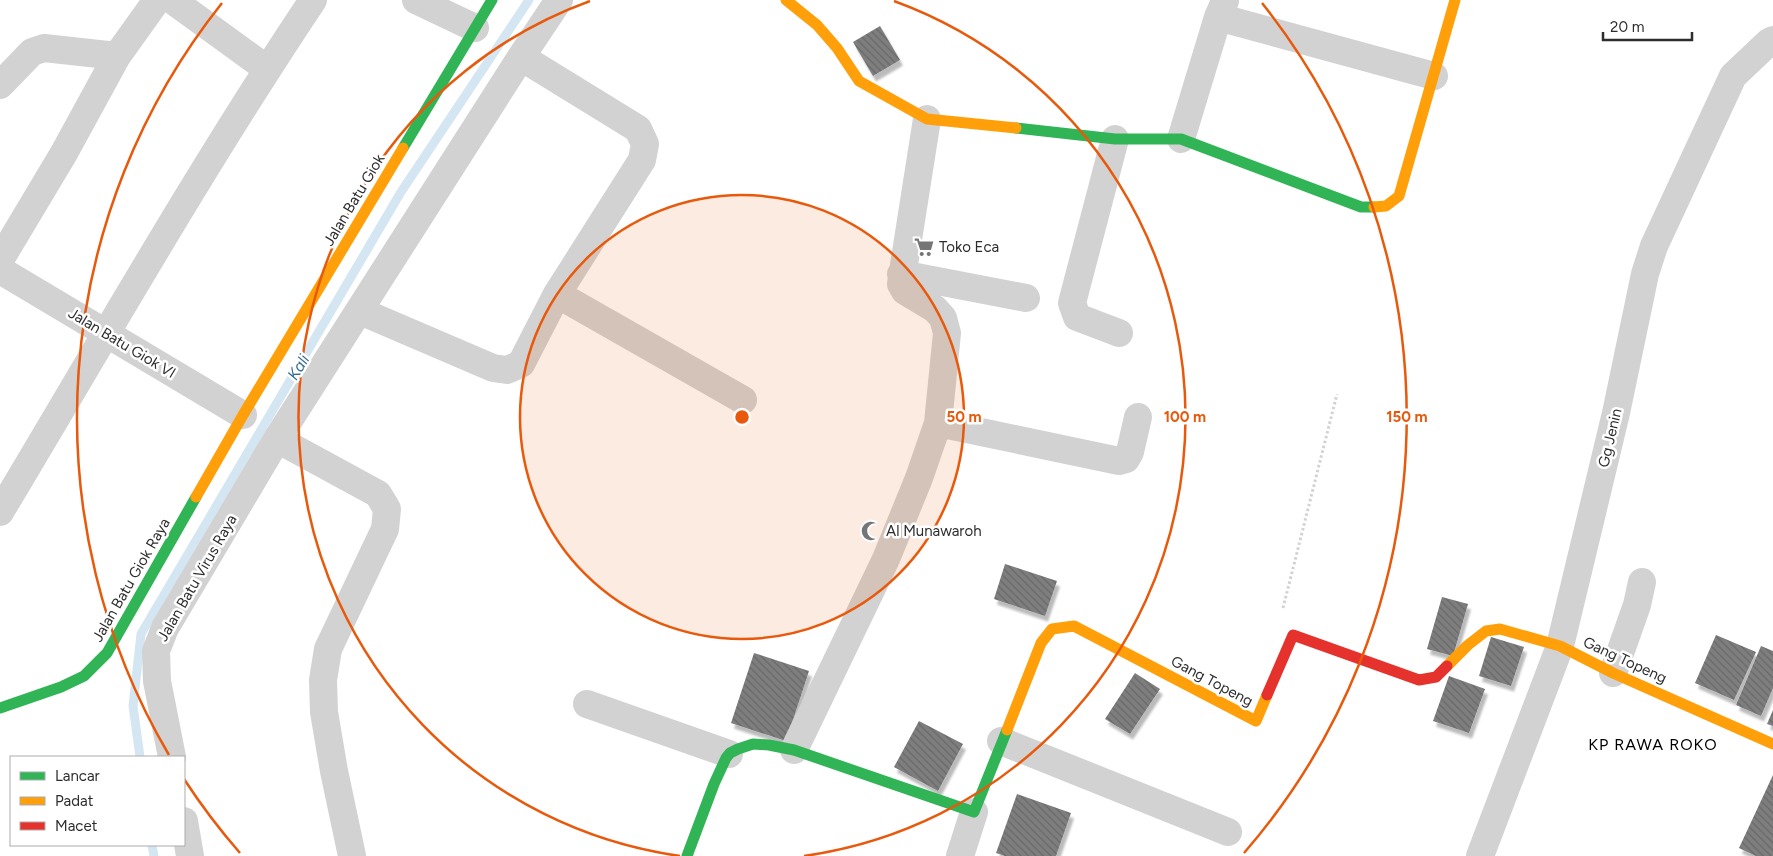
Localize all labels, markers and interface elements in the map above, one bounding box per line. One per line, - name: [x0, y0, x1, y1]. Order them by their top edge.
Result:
- scale bar: [1603, 10, 1692, 42]
- text: 20 m: [1610, 18, 1644, 36]
- street label: Jalan Batu Giok: [320, 150, 389, 249]
- supermarket icon: Toko Eca: [913, 236, 935, 258]
- place label: Toko Eca: [939, 238, 999, 256]
- street label: Jalan Batu Giok VI: [65, 304, 179, 382]
- water label: Kali: [284, 351, 313, 383]
- street label: Gg Jenin: [1594, 407, 1626, 469]
- centre of rings: [733, 408, 751, 426]
- text: 50 m: [946, 408, 982, 426]
- text: 100 m: [1164, 408, 1206, 426]
- text: 150 m: [1386, 408, 1428, 426]
- street label: Jalan Batu Virus Raya: [153, 511, 241, 645]
- street label: Jalan Batu Giok Raya: [88, 515, 174, 645]
- mosque icon: Al Munawaroh: [860, 520, 882, 542]
- place label: Al Munawaroh: [886, 522, 982, 540]
- street label: Gang Topeng: [1580, 633, 1670, 687]
- street label: Gang Topeng: [1168, 652, 1256, 710]
- district label: KP RAWA ROKO: [1588, 735, 1718, 754]
- legend: [10, 756, 185, 846]
- text: Lancar: [55, 767, 100, 785]
- text: Padat: [55, 792, 94, 810]
- text: Macet: [55, 817, 98, 835]

